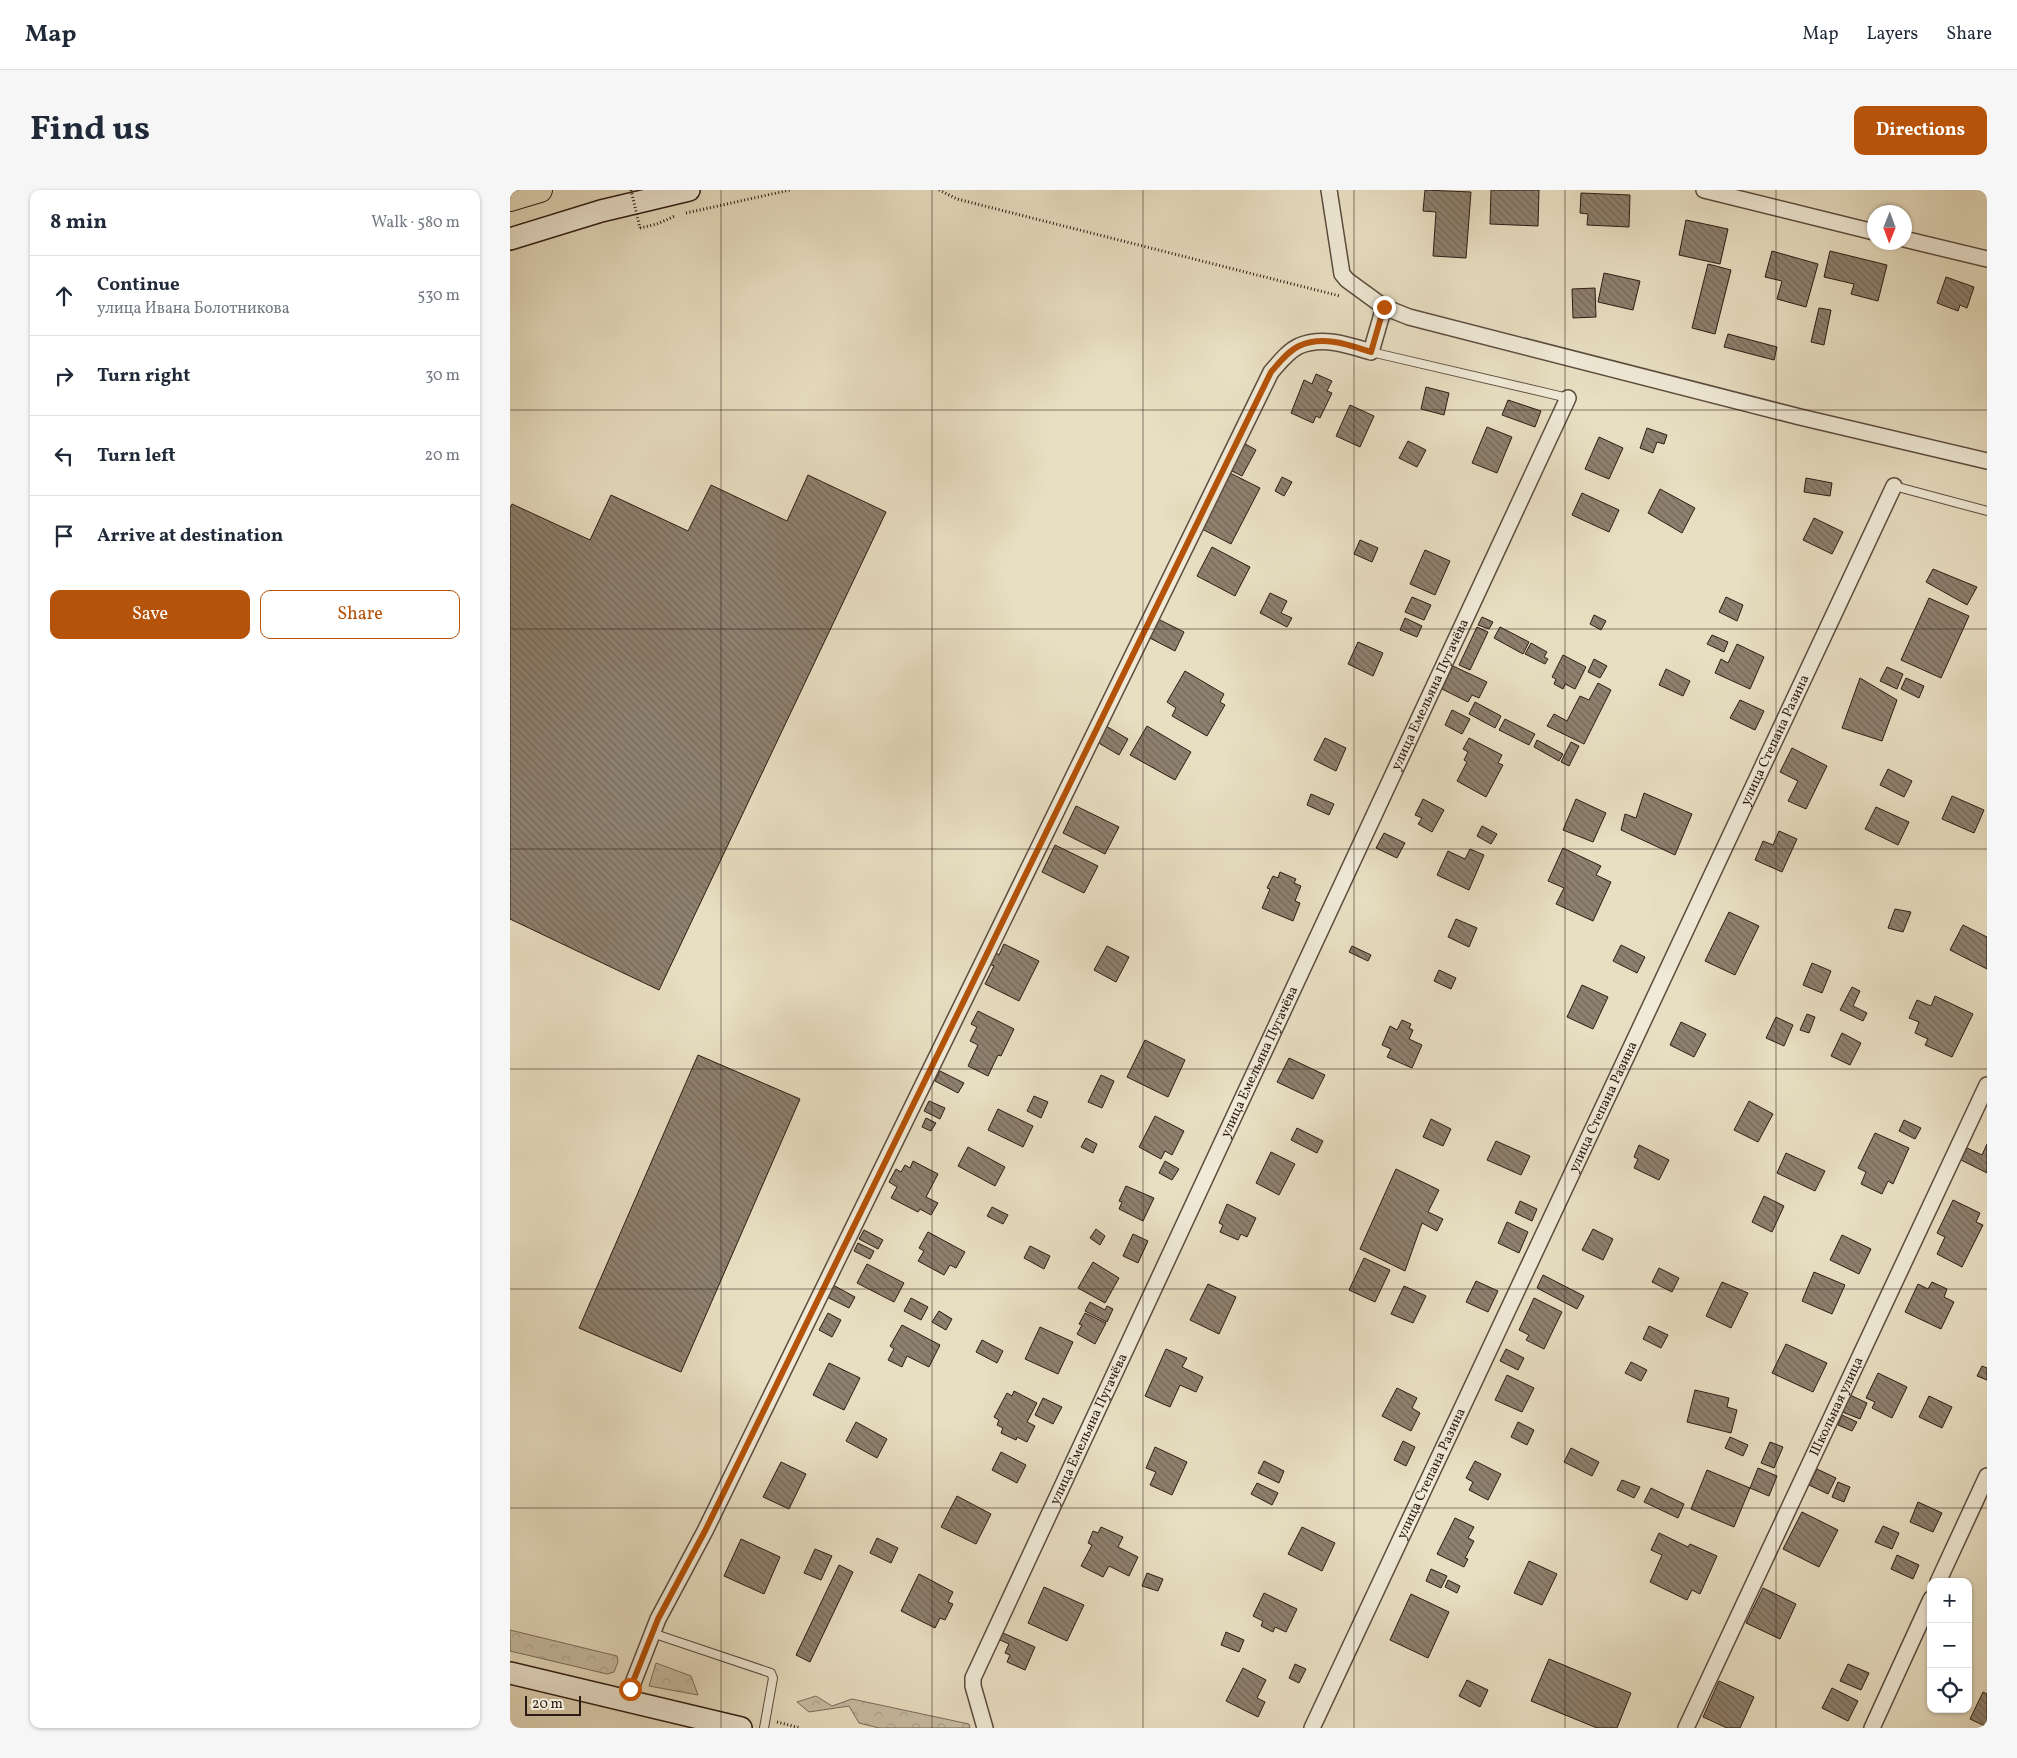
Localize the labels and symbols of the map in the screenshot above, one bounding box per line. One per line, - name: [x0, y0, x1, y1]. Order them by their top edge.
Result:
- north arrow: [1867, 205, 1912, 250]
- route end: [1373, 296, 1396, 319]
- street label: улица Емельяна Пугачёва: [1387, 616, 1474, 774]
- street label: улица Степана Разина: [1736, 671, 1814, 809]
- street label: улица Емельяна Пугачёва: [1216, 983, 1303, 1141]
- street label: улица Степана Разина: [1564, 1038, 1642, 1176]
- street label: улица Емельяна Пугачёва: [1045, 1350, 1132, 1508]
- street label: Школьная улица: [1805, 1354, 1868, 1459]
- street label: улица Степана Разина: [1392, 1405, 1470, 1542]
- route start: [619, 1678, 642, 1701]
- scale bar: [525, 1693, 581, 1716]

